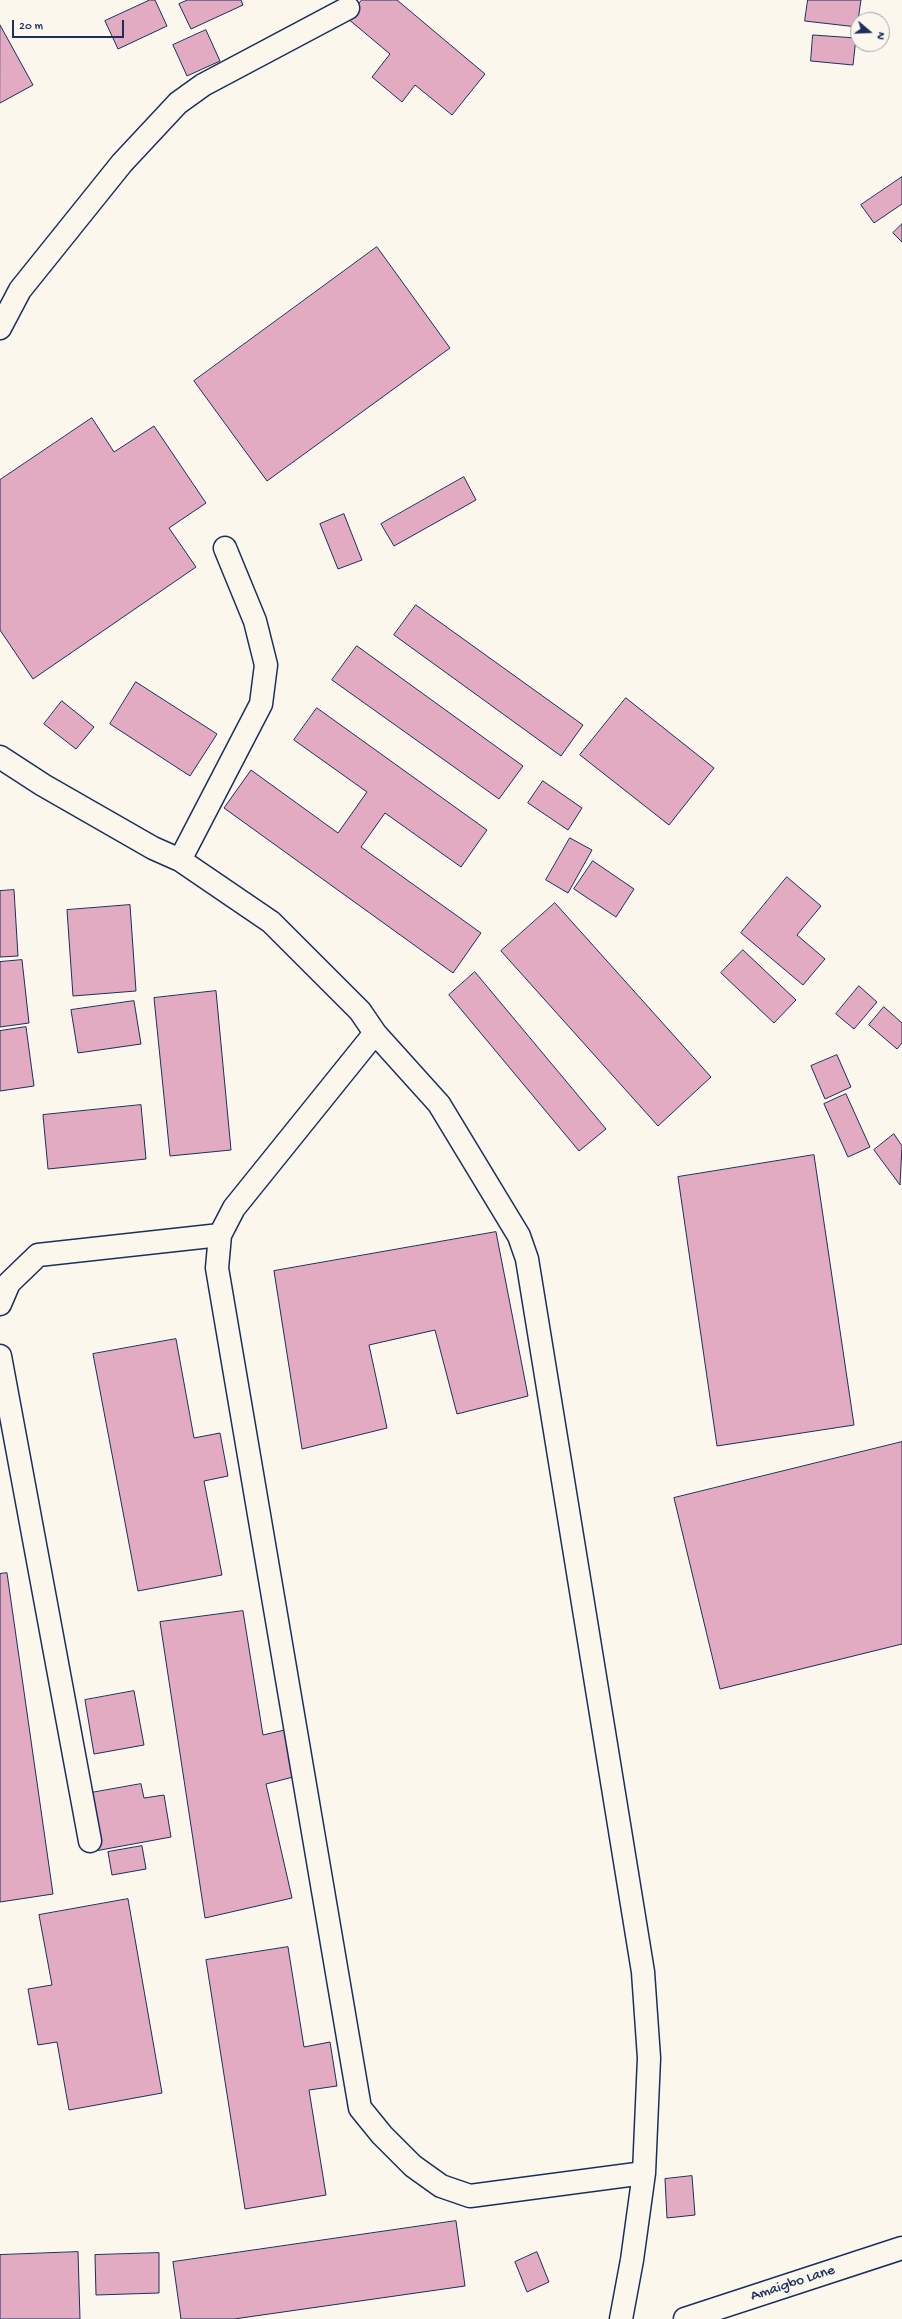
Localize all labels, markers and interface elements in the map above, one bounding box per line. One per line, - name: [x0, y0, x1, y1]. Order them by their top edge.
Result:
- scale bar: [14, 12, 126, 38]
- north arrow: [850, 12, 890, 52]
- text: 20 m: [19, 20, 43, 34]
- text: N: [874, 30, 887, 41]
- street label: Amaigbo Lane: [749, 2262, 837, 2306]

